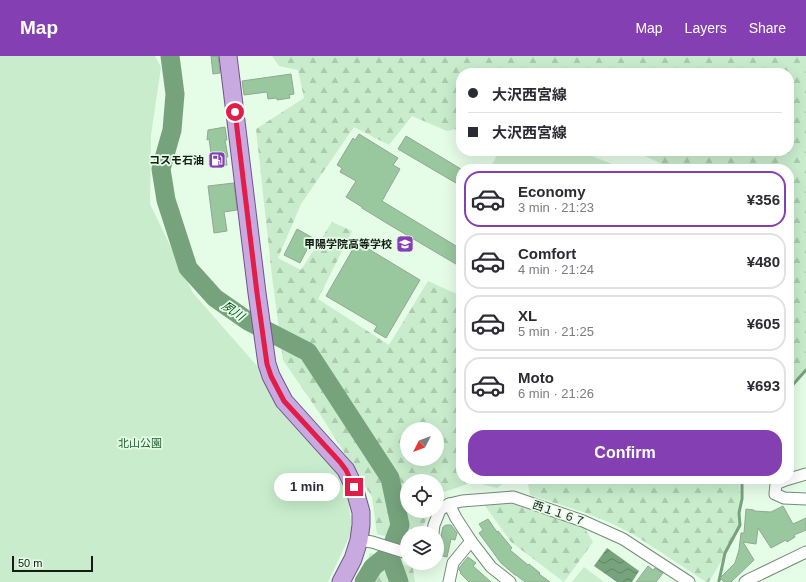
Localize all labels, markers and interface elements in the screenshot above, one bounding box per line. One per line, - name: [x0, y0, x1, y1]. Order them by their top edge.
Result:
- text: Map: [20, 17, 58, 38]
- text: Map: [635, 20, 663, 36]
- text: Layers: [685, 20, 727, 36]
- text: Share: [749, 20, 786, 36]
- text: 大沢西宮線: [492, 86, 567, 103]
- route start: [226, 103, 244, 121]
- text: 大沢西宮線: [492, 124, 567, 141]
- fuel station icon: コスモ石油: [207, 150, 227, 170]
- place label: コスモ石油: [149, 154, 204, 166]
- icon: car: [470, 181, 506, 217]
- text: Economy: [518, 183, 586, 200]
- text: ¥356: [747, 191, 780, 208]
- text: 3 min · 21:23: [518, 200, 594, 215]
- school or university icon: 甲陽学院高等学校: [395, 234, 415, 254]
- place label: 甲陽学院高等学校: [304, 238, 392, 250]
- icon: car: [470, 243, 506, 279]
- text: Comfort: [518, 245, 576, 262]
- text: ¥480: [747, 253, 780, 270]
- text: 4 min · 21:24: [518, 262, 594, 277]
- water label: 夙川: [219, 298, 249, 325]
- icon: car: [470, 305, 506, 341]
- text: XL: [518, 307, 537, 324]
- text: ¥605: [747, 315, 780, 332]
- text: 5 min · 21:25: [518, 324, 594, 339]
- icon: car: [470, 367, 506, 403]
- text: Moto: [518, 369, 554, 386]
- text: ¥693: [747, 377, 780, 394]
- text: 6 min · 21:26: [518, 386, 594, 401]
- north arrow: [400, 422, 444, 466]
- map controls: [400, 422, 444, 570]
- button: Confirm: [468, 430, 782, 476]
- park label: 北山公園: [118, 437, 162, 449]
- callout: 1 min: [274, 473, 340, 501]
- button: locate: [400, 474, 444, 518]
- route end: [345, 478, 363, 496]
- text: 1 min: [290, 479, 324, 494]
- street label: 西１１６７: [531, 498, 587, 528]
- button: layers: [400, 526, 444, 570]
- scale bar: [12, 554, 93, 573]
- text: 50 m: [18, 557, 42, 569]

